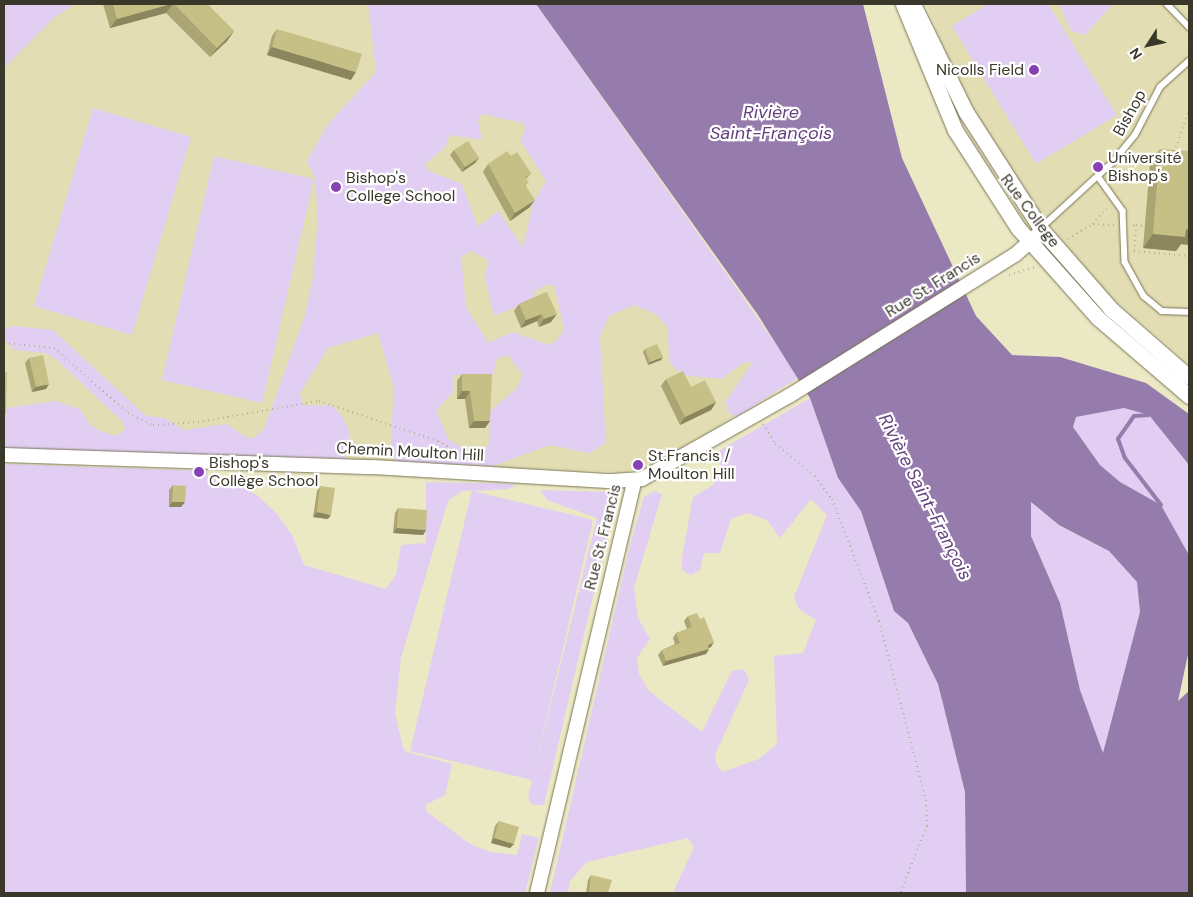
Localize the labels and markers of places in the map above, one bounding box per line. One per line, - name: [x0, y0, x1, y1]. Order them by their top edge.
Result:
- place label: Nicolls Field: [936, 60, 1024, 80]
- marker: Nicolls Field: [1028, 64, 1040, 76]
- place label: Université Bishop's: [1108, 148, 1182, 186]
- marker: Université Bishop's: [1092, 161, 1104, 173]
- place label: Bishop's College School: [346, 168, 455, 206]
- marker: Bishop's College School: [330, 181, 342, 193]
- place label: St.Francis / Moulton Hill: [648, 446, 735, 484]
- place label: Bishop's Collège School: [209, 453, 318, 491]
- marker: St.Francis / Moulton Hill: [632, 459, 644, 471]
- marker: Bishop's Collège School: [193, 466, 205, 478]

